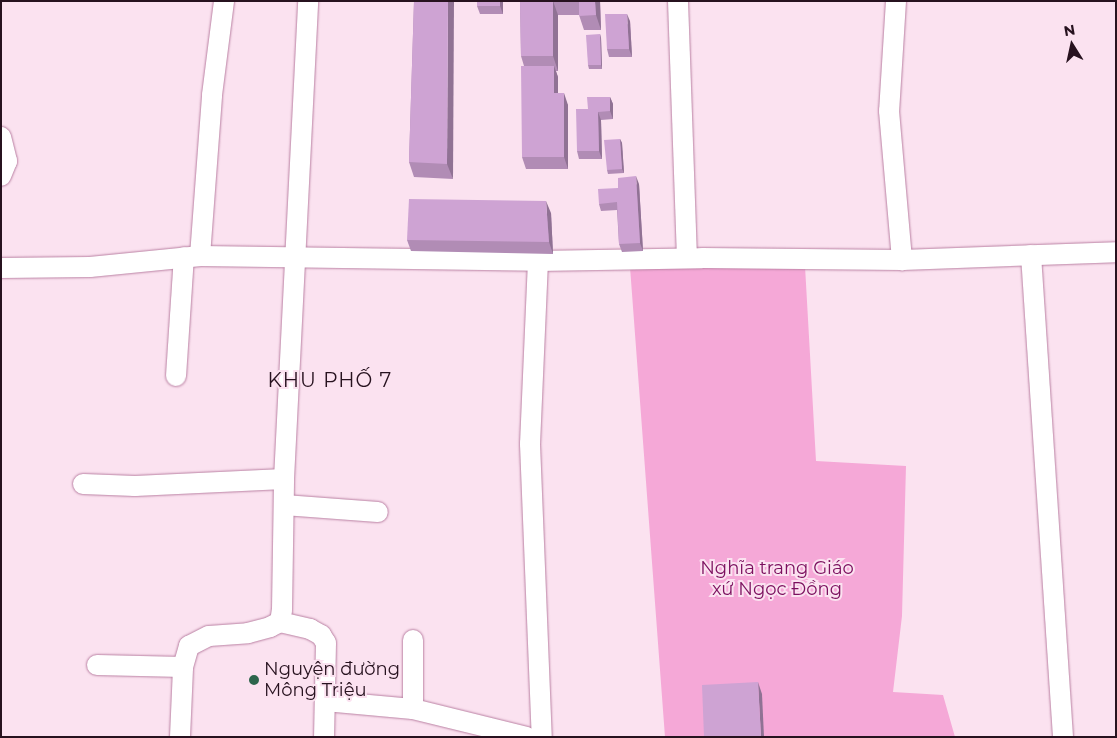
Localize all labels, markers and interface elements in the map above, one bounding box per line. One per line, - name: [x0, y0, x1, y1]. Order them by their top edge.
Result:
- north arrow: [1047, 20, 1097, 70]
- text: N: [1062, 20, 1077, 40]
- district label: KHU PHỐ 7: [266, 368, 394, 392]
- park label: Nghĩa trang Giáo xứ Ngọc Đồng: [700, 558, 854, 600]
- place label: Nguyện đường Mông Triệu: [264, 659, 400, 702]
- marker: Nguyện đường Mông Triệu: [248, 674, 260, 686]

